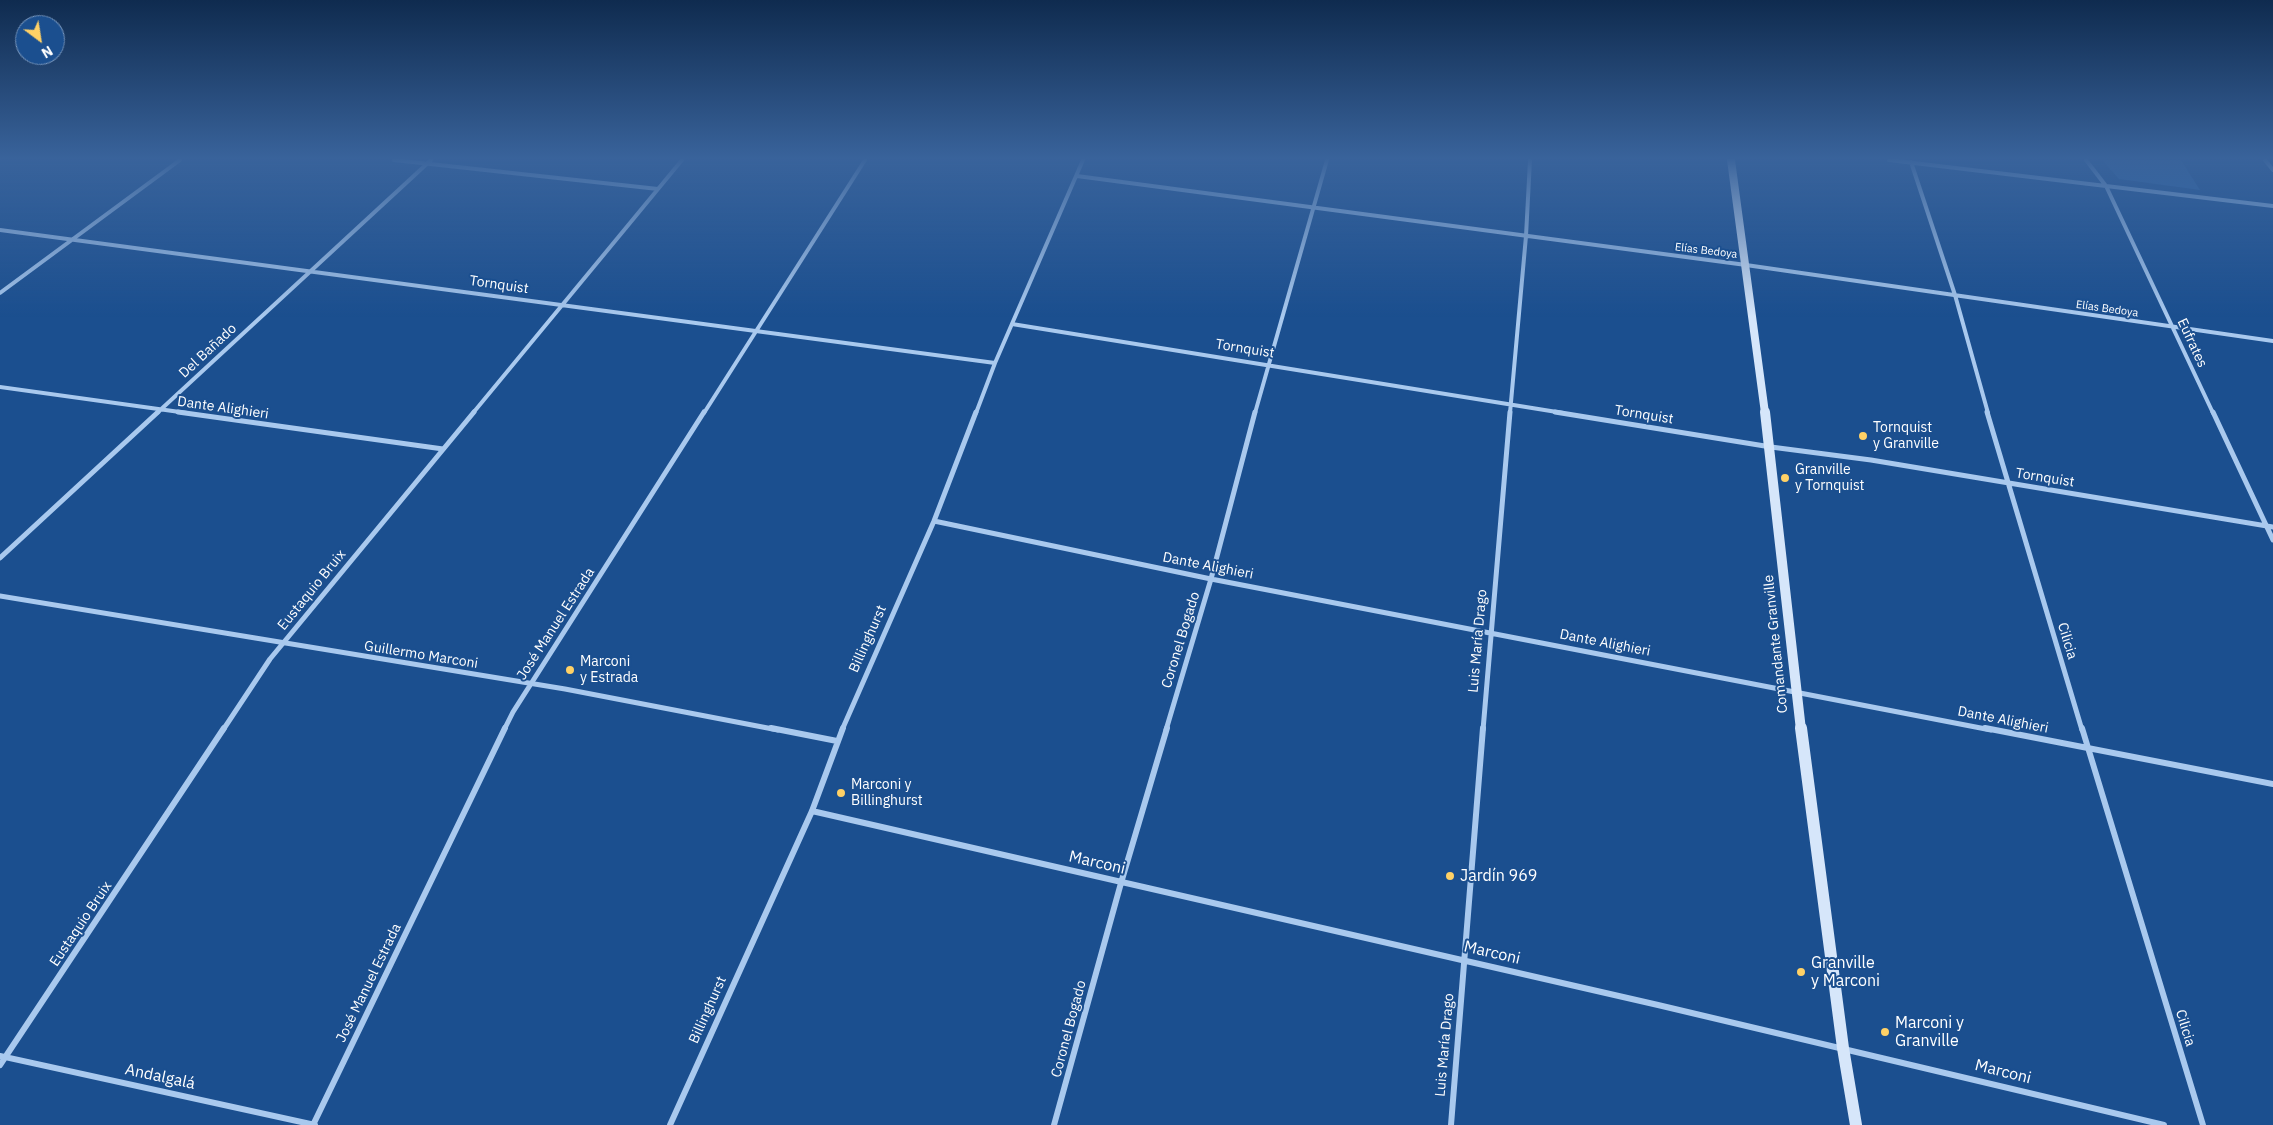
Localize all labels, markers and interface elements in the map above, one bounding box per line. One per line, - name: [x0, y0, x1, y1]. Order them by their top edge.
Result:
- north arrow: [15, 15, 65, 65]
- text: N: [38, 42, 56, 62]
- street label: Elías Bedoya: [1674, 241, 1738, 261]
- street label: Tornquist: [469, 273, 529, 297]
- street label: Elías Bedoya: [2075, 298, 2139, 320]
- street label: Eufrates: [2173, 316, 2211, 370]
- street label: Del Bañado: [176, 320, 240, 382]
- street label: Tornquist: [1214, 336, 1276, 362]
- street label: Dante Alighieri: [176, 393, 270, 423]
- street label: Tornquist: [1613, 402, 1675, 428]
- place label: Tornquist y Granville: [1873, 420, 1939, 452]
- marker: Tornquist y Granville: [1857, 430, 1869, 442]
- place label: Granville y Tornquist: [1795, 462, 1865, 494]
- street label: Tornquist: [2014, 465, 2076, 491]
- marker: Granville y Tornquist: [1779, 472, 1791, 484]
- street label: Eustaquio Bruix: [274, 546, 350, 634]
- street label: Dante Alighieri: [1161, 549, 1255, 583]
- street label: José Manuel Estrada: [513, 565, 599, 683]
- street label: Comandante Granville: [1760, 574, 1792, 714]
- street label: Luis María Drago: [1465, 589, 1491, 693]
- street label: Coronel Bogado: [1158, 590, 1204, 690]
- street label: Billinghurst: [846, 603, 890, 675]
- street label: Cilicia: [2053, 621, 2081, 661]
- street label: Dante Alighieri: [1558, 626, 1652, 660]
- street label: Guillermo Marconi: [363, 638, 479, 672]
- place label: Marconi y Estrada: [580, 654, 638, 686]
- marker: Marconi y Estrada: [564, 664, 576, 676]
- street label: Dante Alighieri: [1956, 703, 2050, 737]
- place label: Marconi y Billinghurst: [851, 777, 923, 810]
- marker: Marconi y Billinghurst: [835, 787, 847, 799]
- street label: Marconi: [1067, 847, 1127, 879]
- place label: Jardín 969: [1460, 866, 1537, 886]
- marker: Jardín 969: [1444, 870, 1456, 882]
- street label: Eustaquio Bruix: [46, 878, 116, 970]
- street label: José Manuel Estrada: [333, 921, 405, 1045]
- street label: Marconi: [1462, 937, 1522, 969]
- place label: Granville y Marconi: [1811, 953, 1880, 991]
- marker: Granville y Marconi: [1795, 966, 1807, 978]
- street label: Billinghurst: [686, 974, 730, 1046]
- street label: Coronel Bogado: [1048, 979, 1090, 1079]
- street label: Luis María Drago: [1432, 993, 1458, 1097]
- street label: Cilicia: [2171, 1008, 2199, 1048]
- place label: Marconi y Granville: [1895, 1013, 1964, 1051]
- marker: Marconi y Granville: [1879, 1026, 1891, 1038]
- street label: Marconi: [1973, 1056, 2033, 1088]
- street label: Andalgalá: [123, 1060, 197, 1094]

